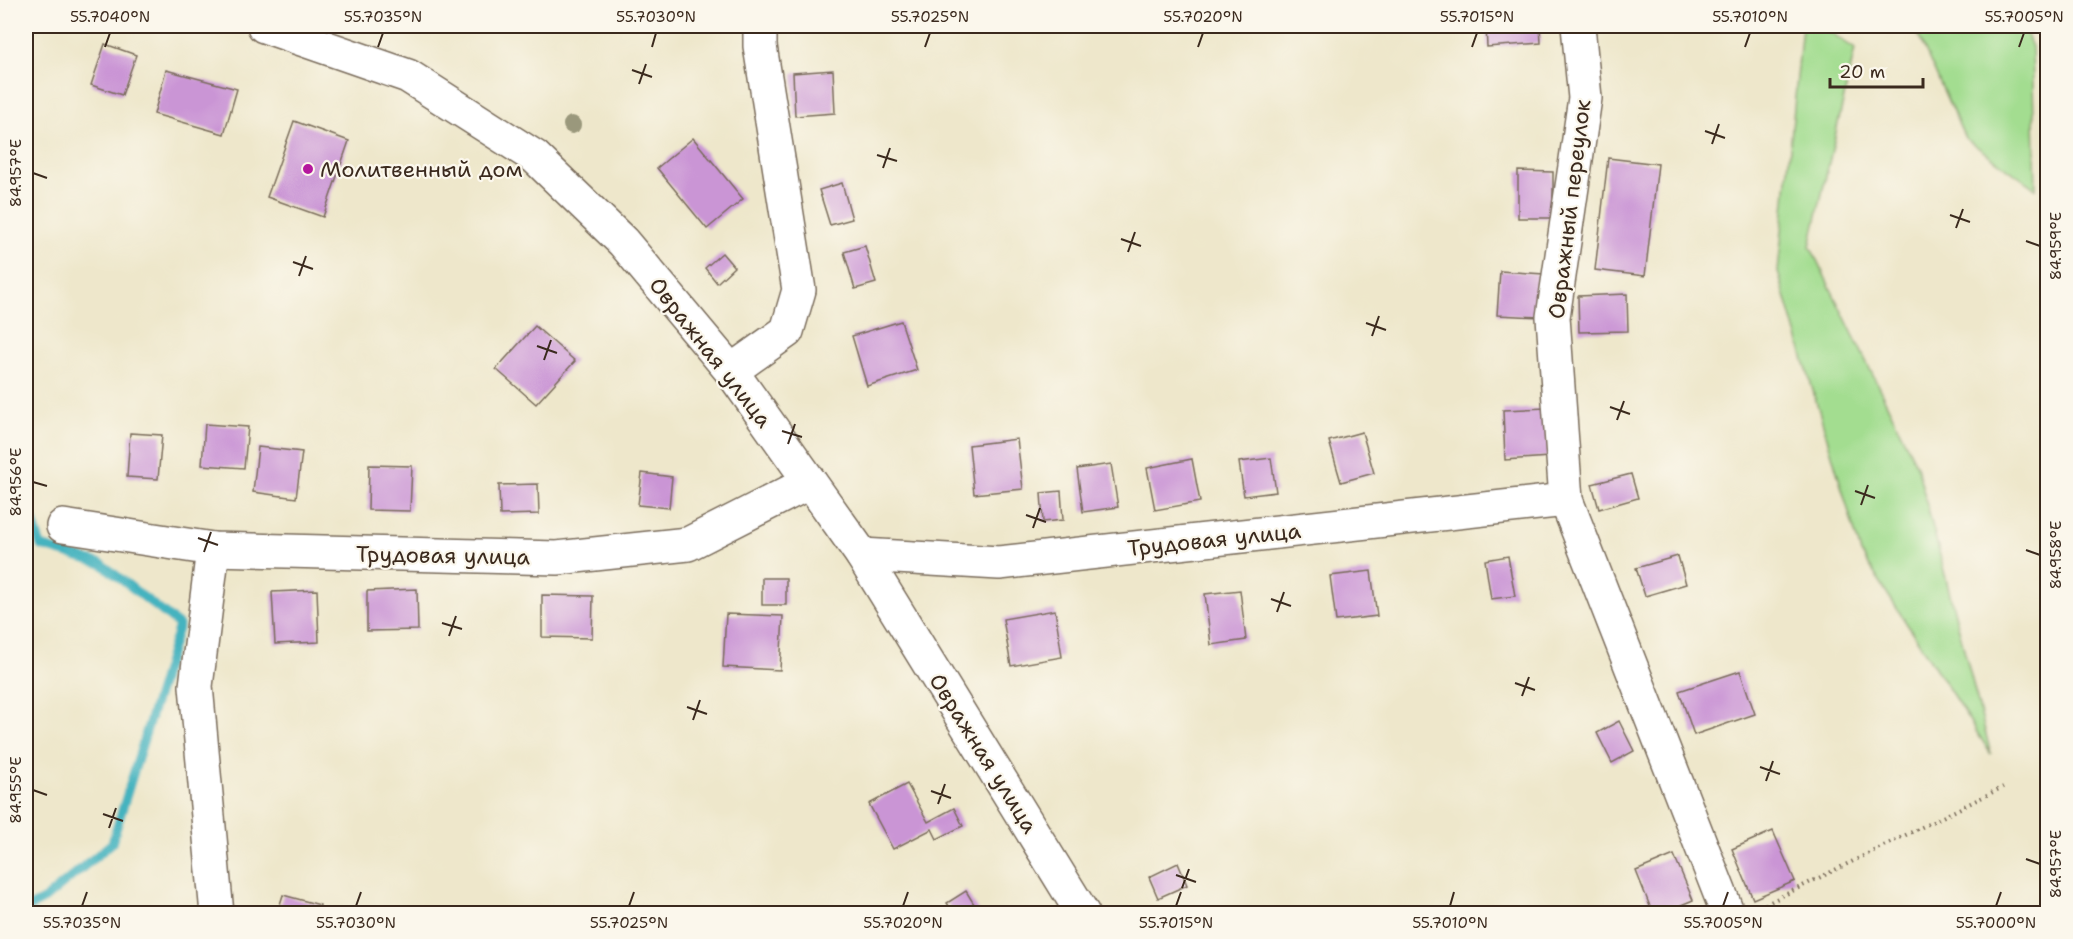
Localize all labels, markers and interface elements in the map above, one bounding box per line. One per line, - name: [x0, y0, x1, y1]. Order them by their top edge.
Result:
- text: 55.7040°N: [70, 7, 150, 27]
- text: 55.7035°N: [344, 7, 422, 27]
- text: 55.7030°N: [616, 7, 696, 27]
- text: 55.7025°N: [891, 7, 969, 27]
- text: 55.7020°N: [1163, 7, 1243, 27]
- text: 55.7015°N: [1440, 7, 1514, 27]
- text: 55.7010°N: [1712, 7, 1788, 27]
- text: 55.7005°N: [1984, 7, 2064, 27]
- scale bar: [1830, 51, 1923, 89]
- text: 20 m: [1839, 60, 1885, 84]
- street label: Овражный переулок: [1542, 97, 1597, 320]
- text: 84.957°E: [6, 139, 26, 207]
- place label: Молитвенный дом: [320, 155, 523, 184]
- marker: Молитвенный дом: [301, 162, 315, 176]
- text: 84.959°E: [2046, 212, 2066, 280]
- street label: Овражная улица: [643, 271, 779, 434]
- text: 84.956°E: [6, 448, 26, 516]
- street label: Трудовая улица: [1126, 516, 1303, 563]
- text: 84.958°E: [2046, 521, 2066, 589]
- street label: Трудовая улица: [356, 539, 531, 572]
- street label: Овражная улица: [923, 668, 1045, 839]
- text: 84.955°E: [6, 756, 26, 824]
- text: 84.957°E: [2046, 830, 2066, 898]
- text: 55.7035°N: [43, 913, 121, 933]
- text: 55.7030°N: [316, 913, 396, 933]
- text: 55.7025°N: [590, 913, 668, 933]
- text: 55.7020°N: [863, 913, 943, 933]
- text: 55.7015°N: [1139, 913, 1213, 933]
- text: 55.7010°N: [1412, 913, 1488, 933]
- text: 55.7005°N: [1683, 913, 1763, 933]
- text: 55.7000°N: [1956, 913, 2036, 933]

